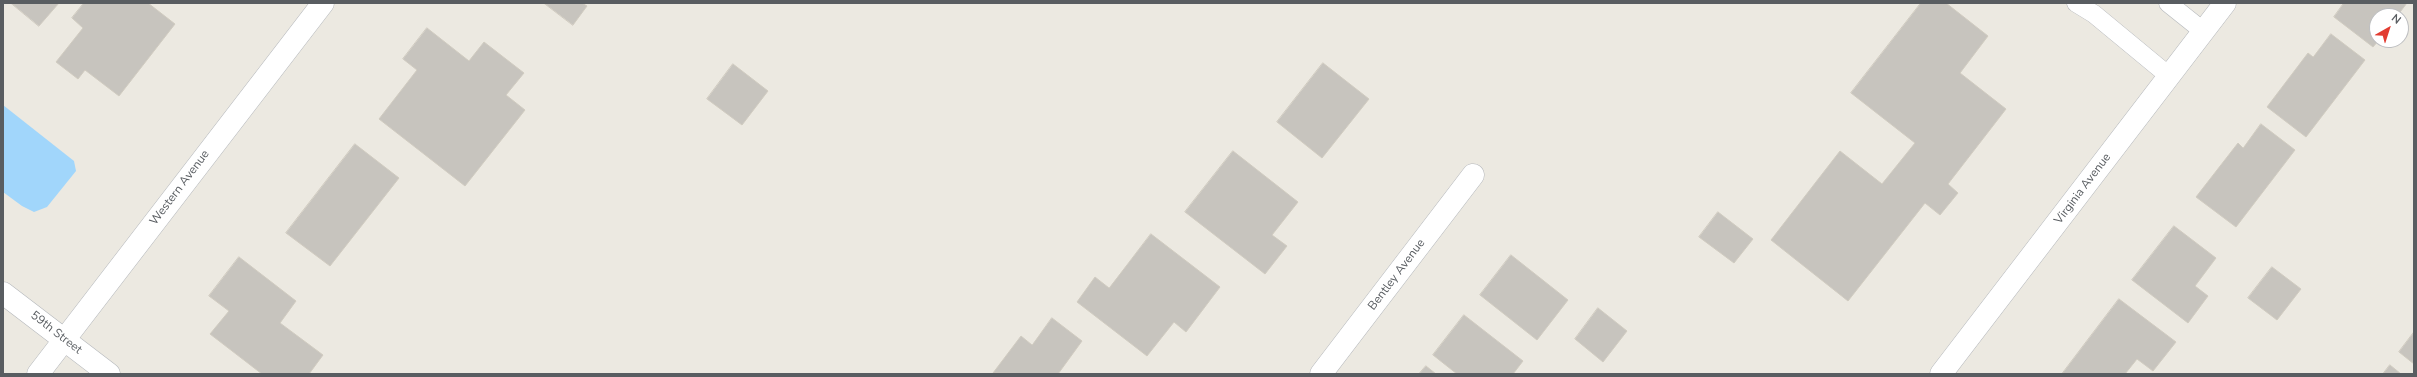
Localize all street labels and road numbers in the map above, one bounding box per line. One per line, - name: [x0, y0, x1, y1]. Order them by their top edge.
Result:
- street label: Western Avenue: [147, 148, 213, 228]
- street label: Virginia Avenue: [2052, 151, 2114, 227]
- street label: Bentley Avenue: [1366, 237, 1428, 313]
- street label: 59th Street: [27, 308, 85, 358]

